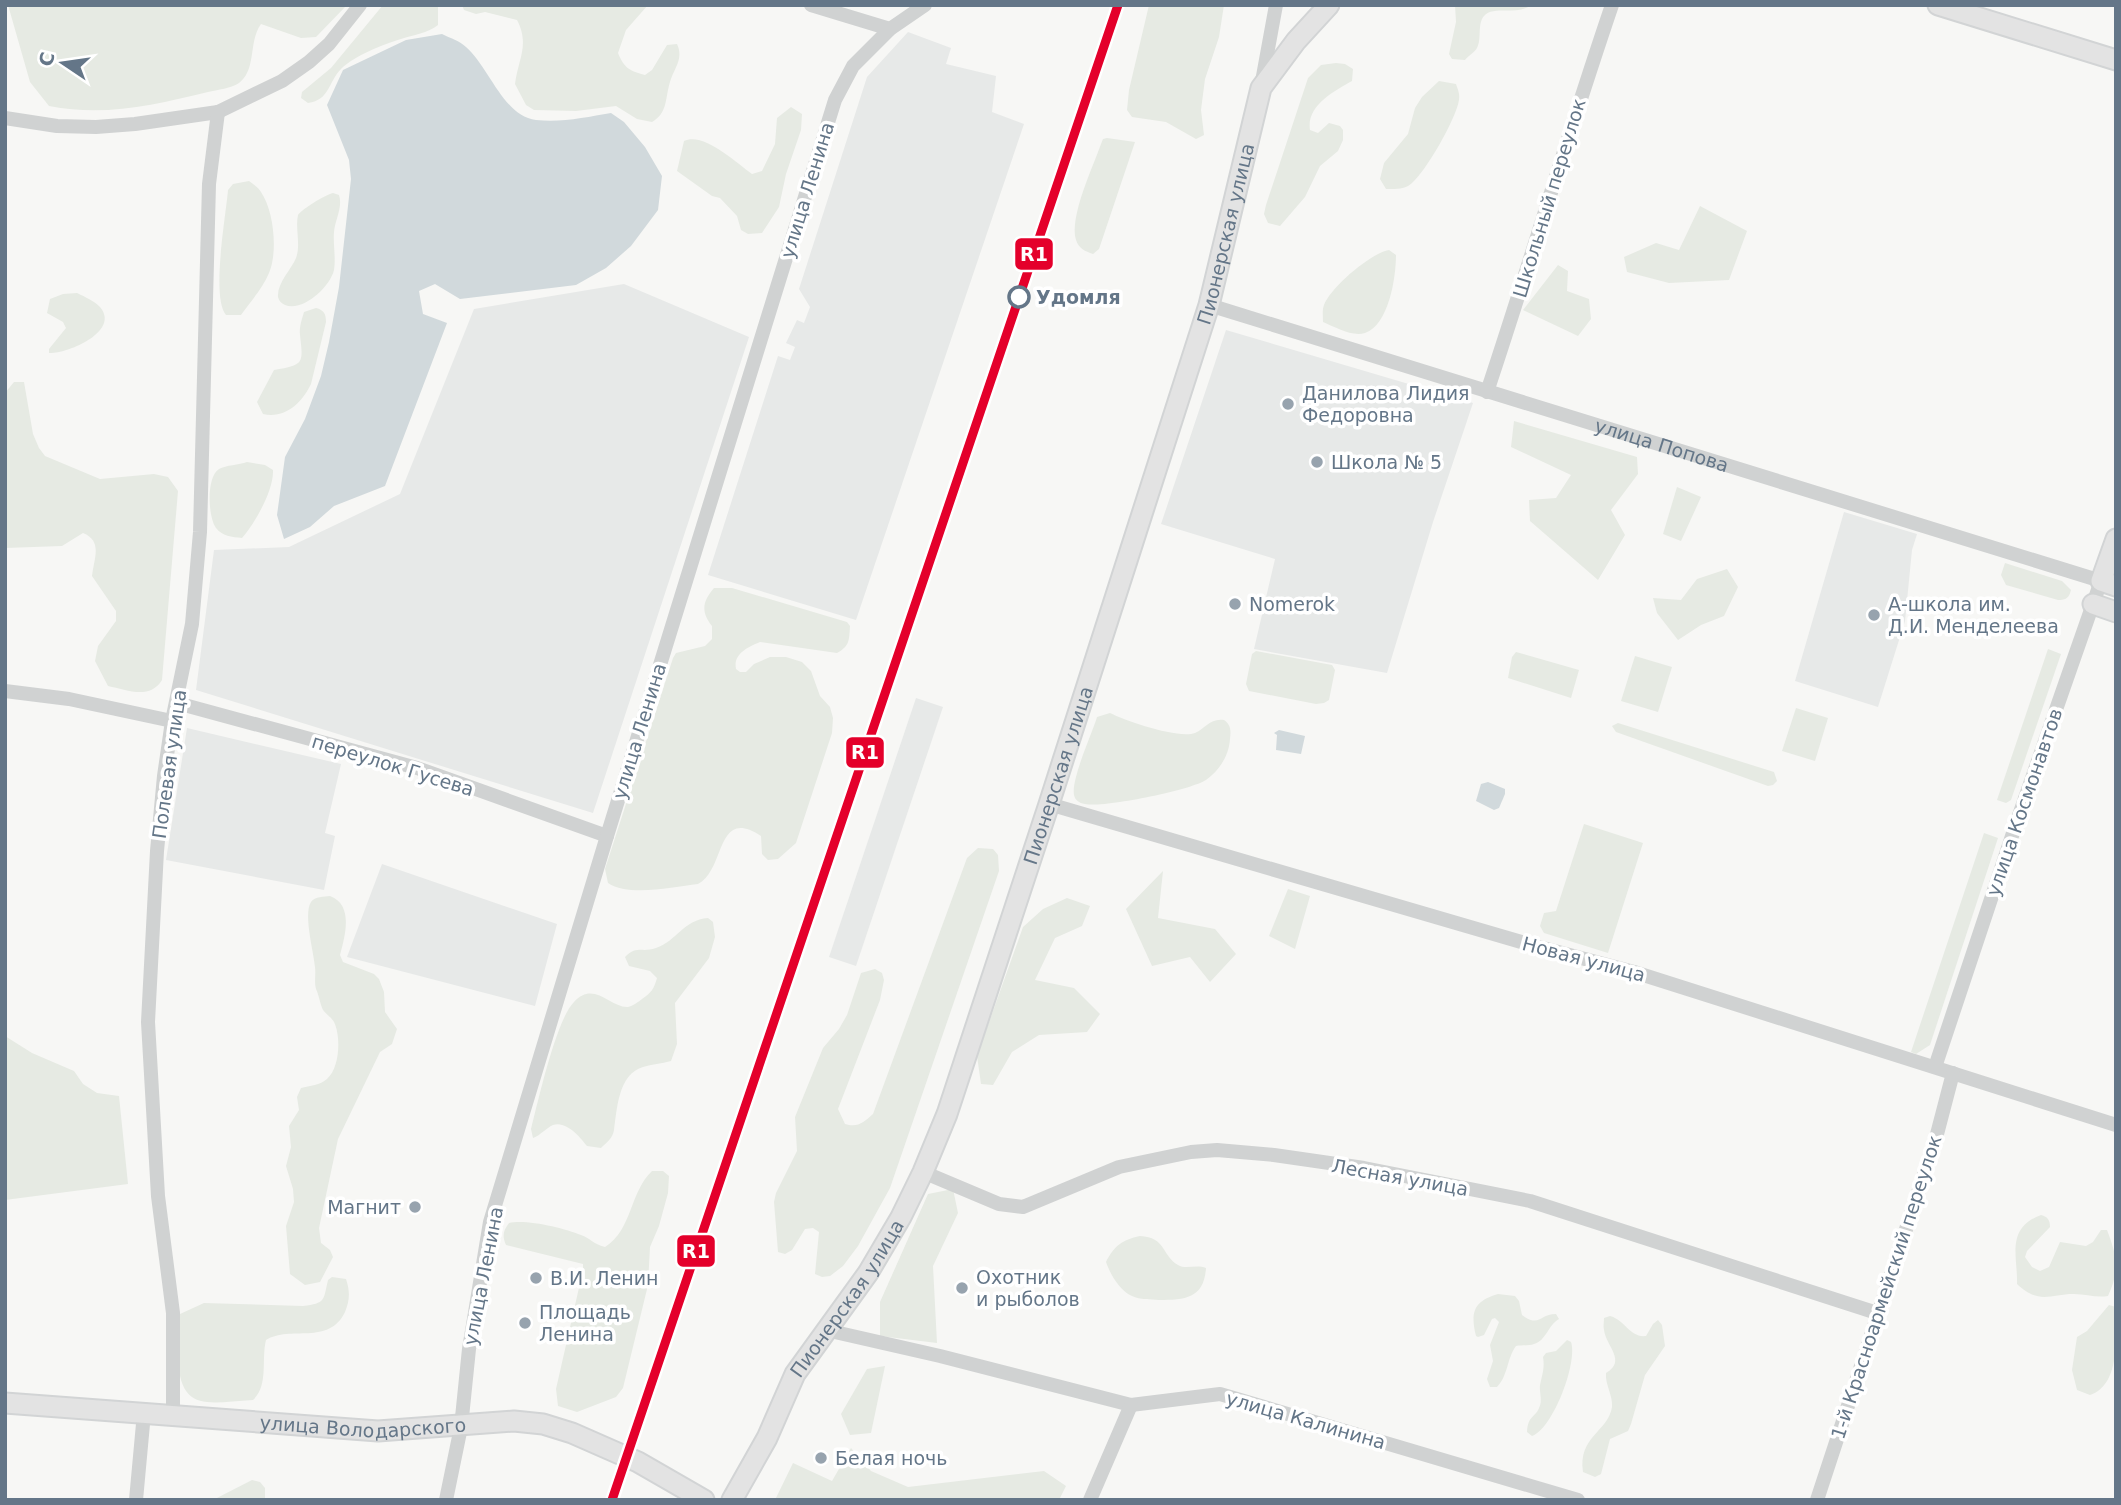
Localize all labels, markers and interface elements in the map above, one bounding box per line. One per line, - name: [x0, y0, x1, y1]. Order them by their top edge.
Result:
- north arrow: [28, 28, 98, 98]
- text: С: [34, 50, 59, 68]
- street label: Школьный переулок: [1508, 96, 1590, 300]
- street label: улица Ленина: [776, 119, 838, 261]
- street label: Пионерская улица: [1192, 141, 1258, 327]
- line badge: R1: [1014, 237, 1054, 271]
- text: R1: [1020, 243, 1048, 265]
- marker: Удомля: [1008, 286, 1030, 308]
- place label: Удомля: [1036, 286, 1121, 308]
- place label: Данилова Лидия Федоровна: [1302, 382, 1469, 426]
- marker: Данилова Лидия Федоровна: [1280, 396, 1296, 412]
- street label: улица Попова: [1592, 414, 1732, 476]
- place label: Школа № 5: [1331, 451, 1442, 473]
- marker: Школа № 5: [1309, 454, 1325, 470]
- place label: Nomerok: [1249, 593, 1335, 615]
- place label: А-школа им. Д.И. Менделеева: [1888, 593, 2059, 637]
- marker: Nomerok: [1227, 596, 1243, 612]
- marker: А-школа им. Д.И. Менделеева: [1866, 607, 1882, 623]
- street label: улица Ленина: [608, 660, 670, 802]
- street label: Пионерская улица: [1019, 683, 1097, 867]
- street label: Полевая улица: [148, 688, 190, 840]
- street label: улица Космонавтов: [1982, 705, 2066, 899]
- street label: переулок Гусева: [309, 730, 477, 800]
- line badge: R1: [845, 736, 885, 769]
- text: R1: [851, 741, 879, 763]
- street label: Новая улица: [1520, 932, 1648, 986]
- street label: 1-й Красноармейский переулок: [1826, 1132, 1946, 1442]
- street label: Лесная улица: [1330, 1154, 1470, 1200]
- place label: Магнит: [327, 1196, 401, 1218]
- marker: Магнит: [407, 1199, 423, 1215]
- street label: улица Ленина: [459, 1205, 507, 1347]
- street label: Пионерская улица: [785, 1215, 908, 1381]
- line badge: R1: [676, 1234, 716, 1268]
- text: R1: [682, 1240, 710, 1262]
- place label: Охотник и рыболов: [976, 1266, 1080, 1310]
- place label: В.И. Ленин: [550, 1267, 659, 1289]
- marker: В.И. Ленин: [528, 1270, 544, 1286]
- marker: Охотник и рыболов: [954, 1280, 970, 1296]
- place label: Площадь Ленина: [539, 1301, 631, 1345]
- marker: Площадь Ленина: [517, 1315, 533, 1331]
- street label: улица Калинина: [1224, 1387, 1388, 1453]
- street label: улица Володарского: [259, 1411, 467, 1442]
- place label: Белая ночь: [835, 1447, 947, 1469]
- marker: Белая ночь: [813, 1450, 829, 1466]

